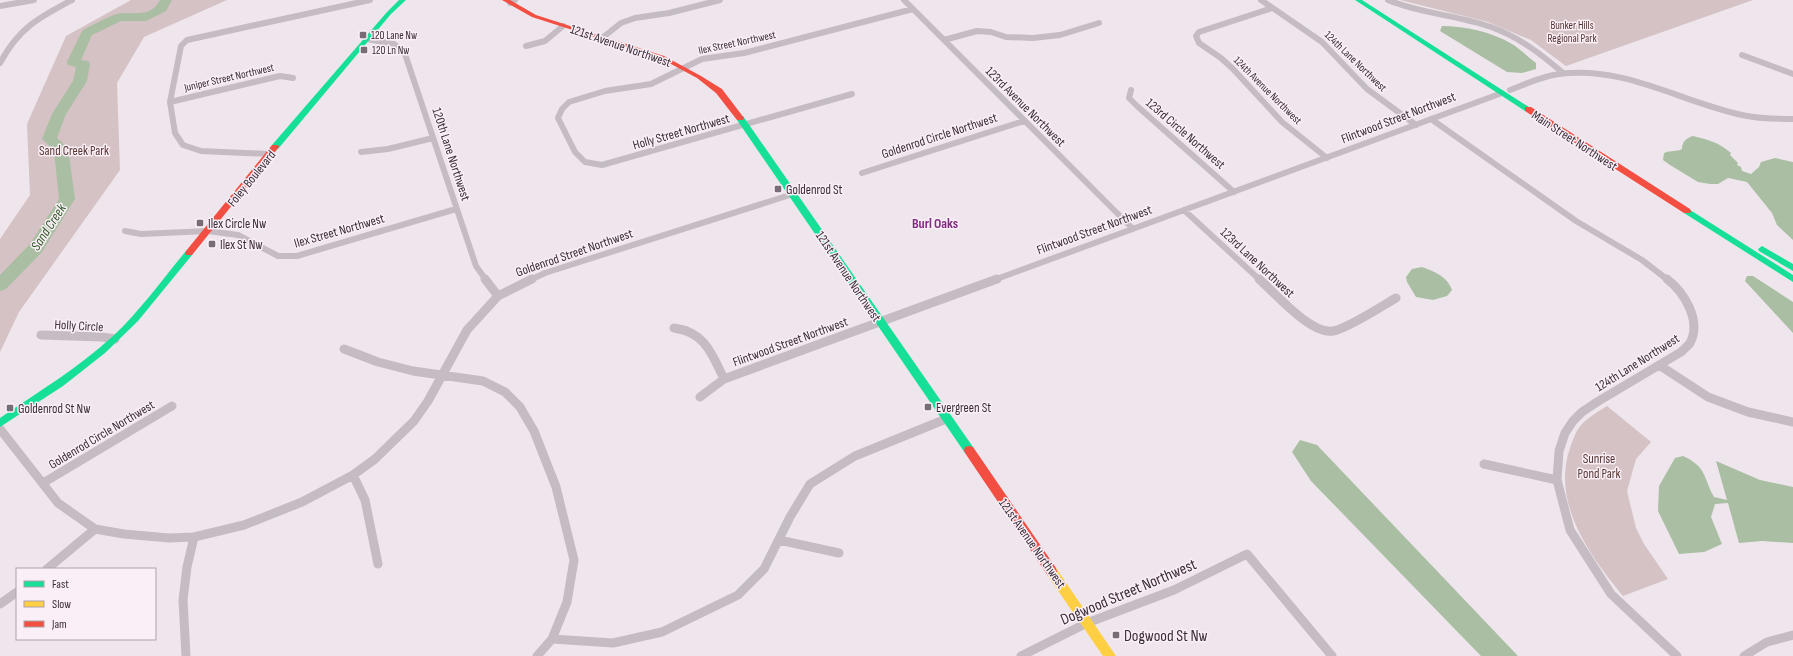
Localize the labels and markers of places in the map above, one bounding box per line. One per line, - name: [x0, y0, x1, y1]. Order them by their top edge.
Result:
- place label: 120 Lane Nw: [371, 29, 417, 42]
- marker: 120 Lane Nw: [358, 30, 368, 40]
- place label: 120 Ln Nw: [372, 44, 409, 57]
- marker: 120 Ln Nw: [359, 45, 369, 55]
- place label: Goldenrod St: [786, 182, 843, 198]
- marker: Goldenrod St: [773, 184, 783, 194]
- place label: Ilex Circle Nw: [208, 216, 267, 232]
- marker: Ilex Circle Nw: [195, 218, 205, 228]
- place label: Ilex St Nw: [220, 237, 263, 253]
- marker: Ilex St Nw: [207, 239, 217, 249]
- place label: Evergreen St: [936, 400, 991, 416]
- place label: Goldenrod St Nw: [18, 401, 91, 417]
- marker: Evergreen St: [923, 402, 933, 412]
- marker: Goldenrod St Nw: [5, 403, 15, 413]
- place label: Dogwood St Nw: [1124, 627, 1208, 646]
- marker: Dogwood St Nw: [1111, 630, 1121, 640]

